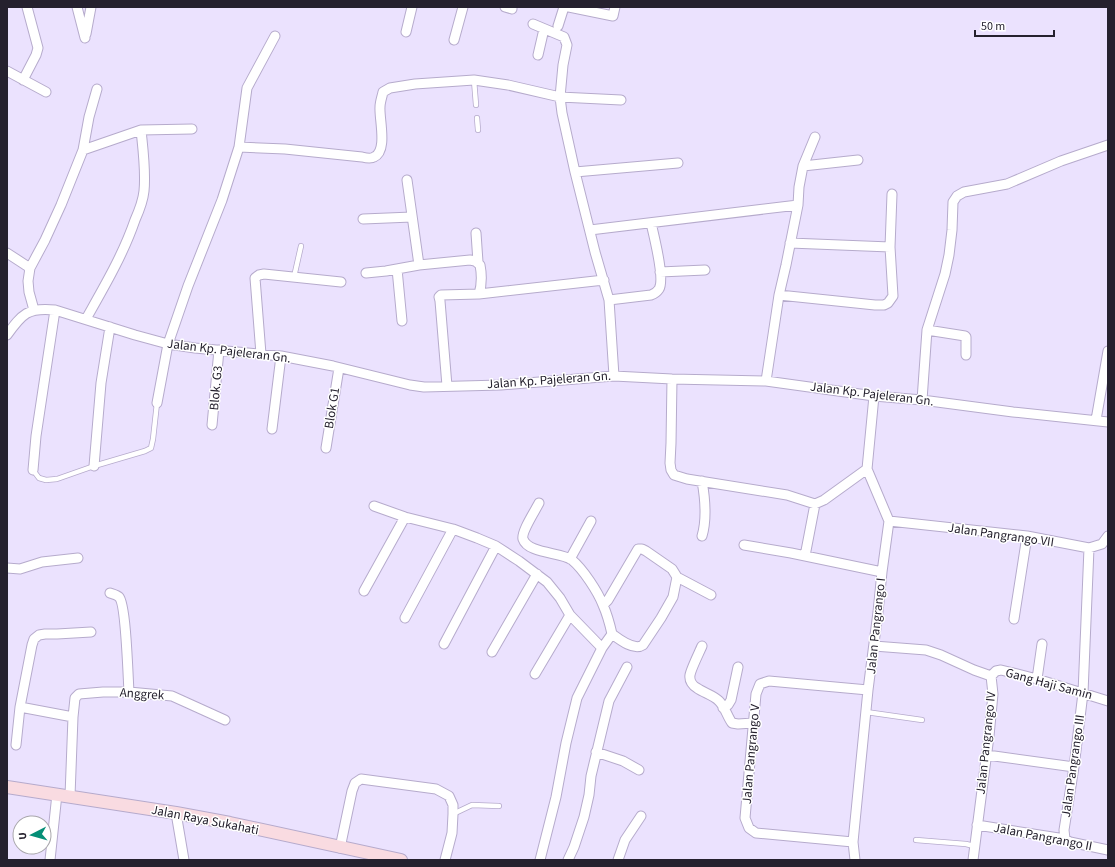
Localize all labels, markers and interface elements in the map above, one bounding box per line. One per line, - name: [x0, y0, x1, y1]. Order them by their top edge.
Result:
- scale bar: [975, 12, 1054, 38]
- text: 50 m: [981, 18, 1005, 35]
- street label: Jalan Kp. Pajeleran Gn.: [166, 334, 292, 368]
- street label: Blok. G3: [205, 365, 227, 411]
- street label: Jalan Kp. Pajeleran Gn.: [486, 367, 612, 393]
- street label: Jalan Kp. Pajeleran Gn.: [809, 377, 935, 411]
- street label: Blok G1: [320, 386, 344, 430]
- street label: Jalan Pangrango VII: [947, 519, 1055, 551]
- street label: Jalan Pangrango I: [862, 577, 890, 675]
- street label: Gang Haji Samin: [1003, 664, 1095, 704]
- street label: Anggrek: [119, 683, 165, 705]
- street label: Jalan Pangrango IV: [972, 690, 1000, 795]
- street label: Jalan Pangrango V: [738, 703, 764, 805]
- street label: Jalan Pangrango III: [1057, 713, 1089, 819]
- street label: Jalan Raya Sukahati: [150, 801, 260, 839]
- north arrow: [12, 815, 52, 855]
- street label: Jalan Pangrango II: [992, 819, 1094, 855]
- text: U: [15, 832, 30, 840]

